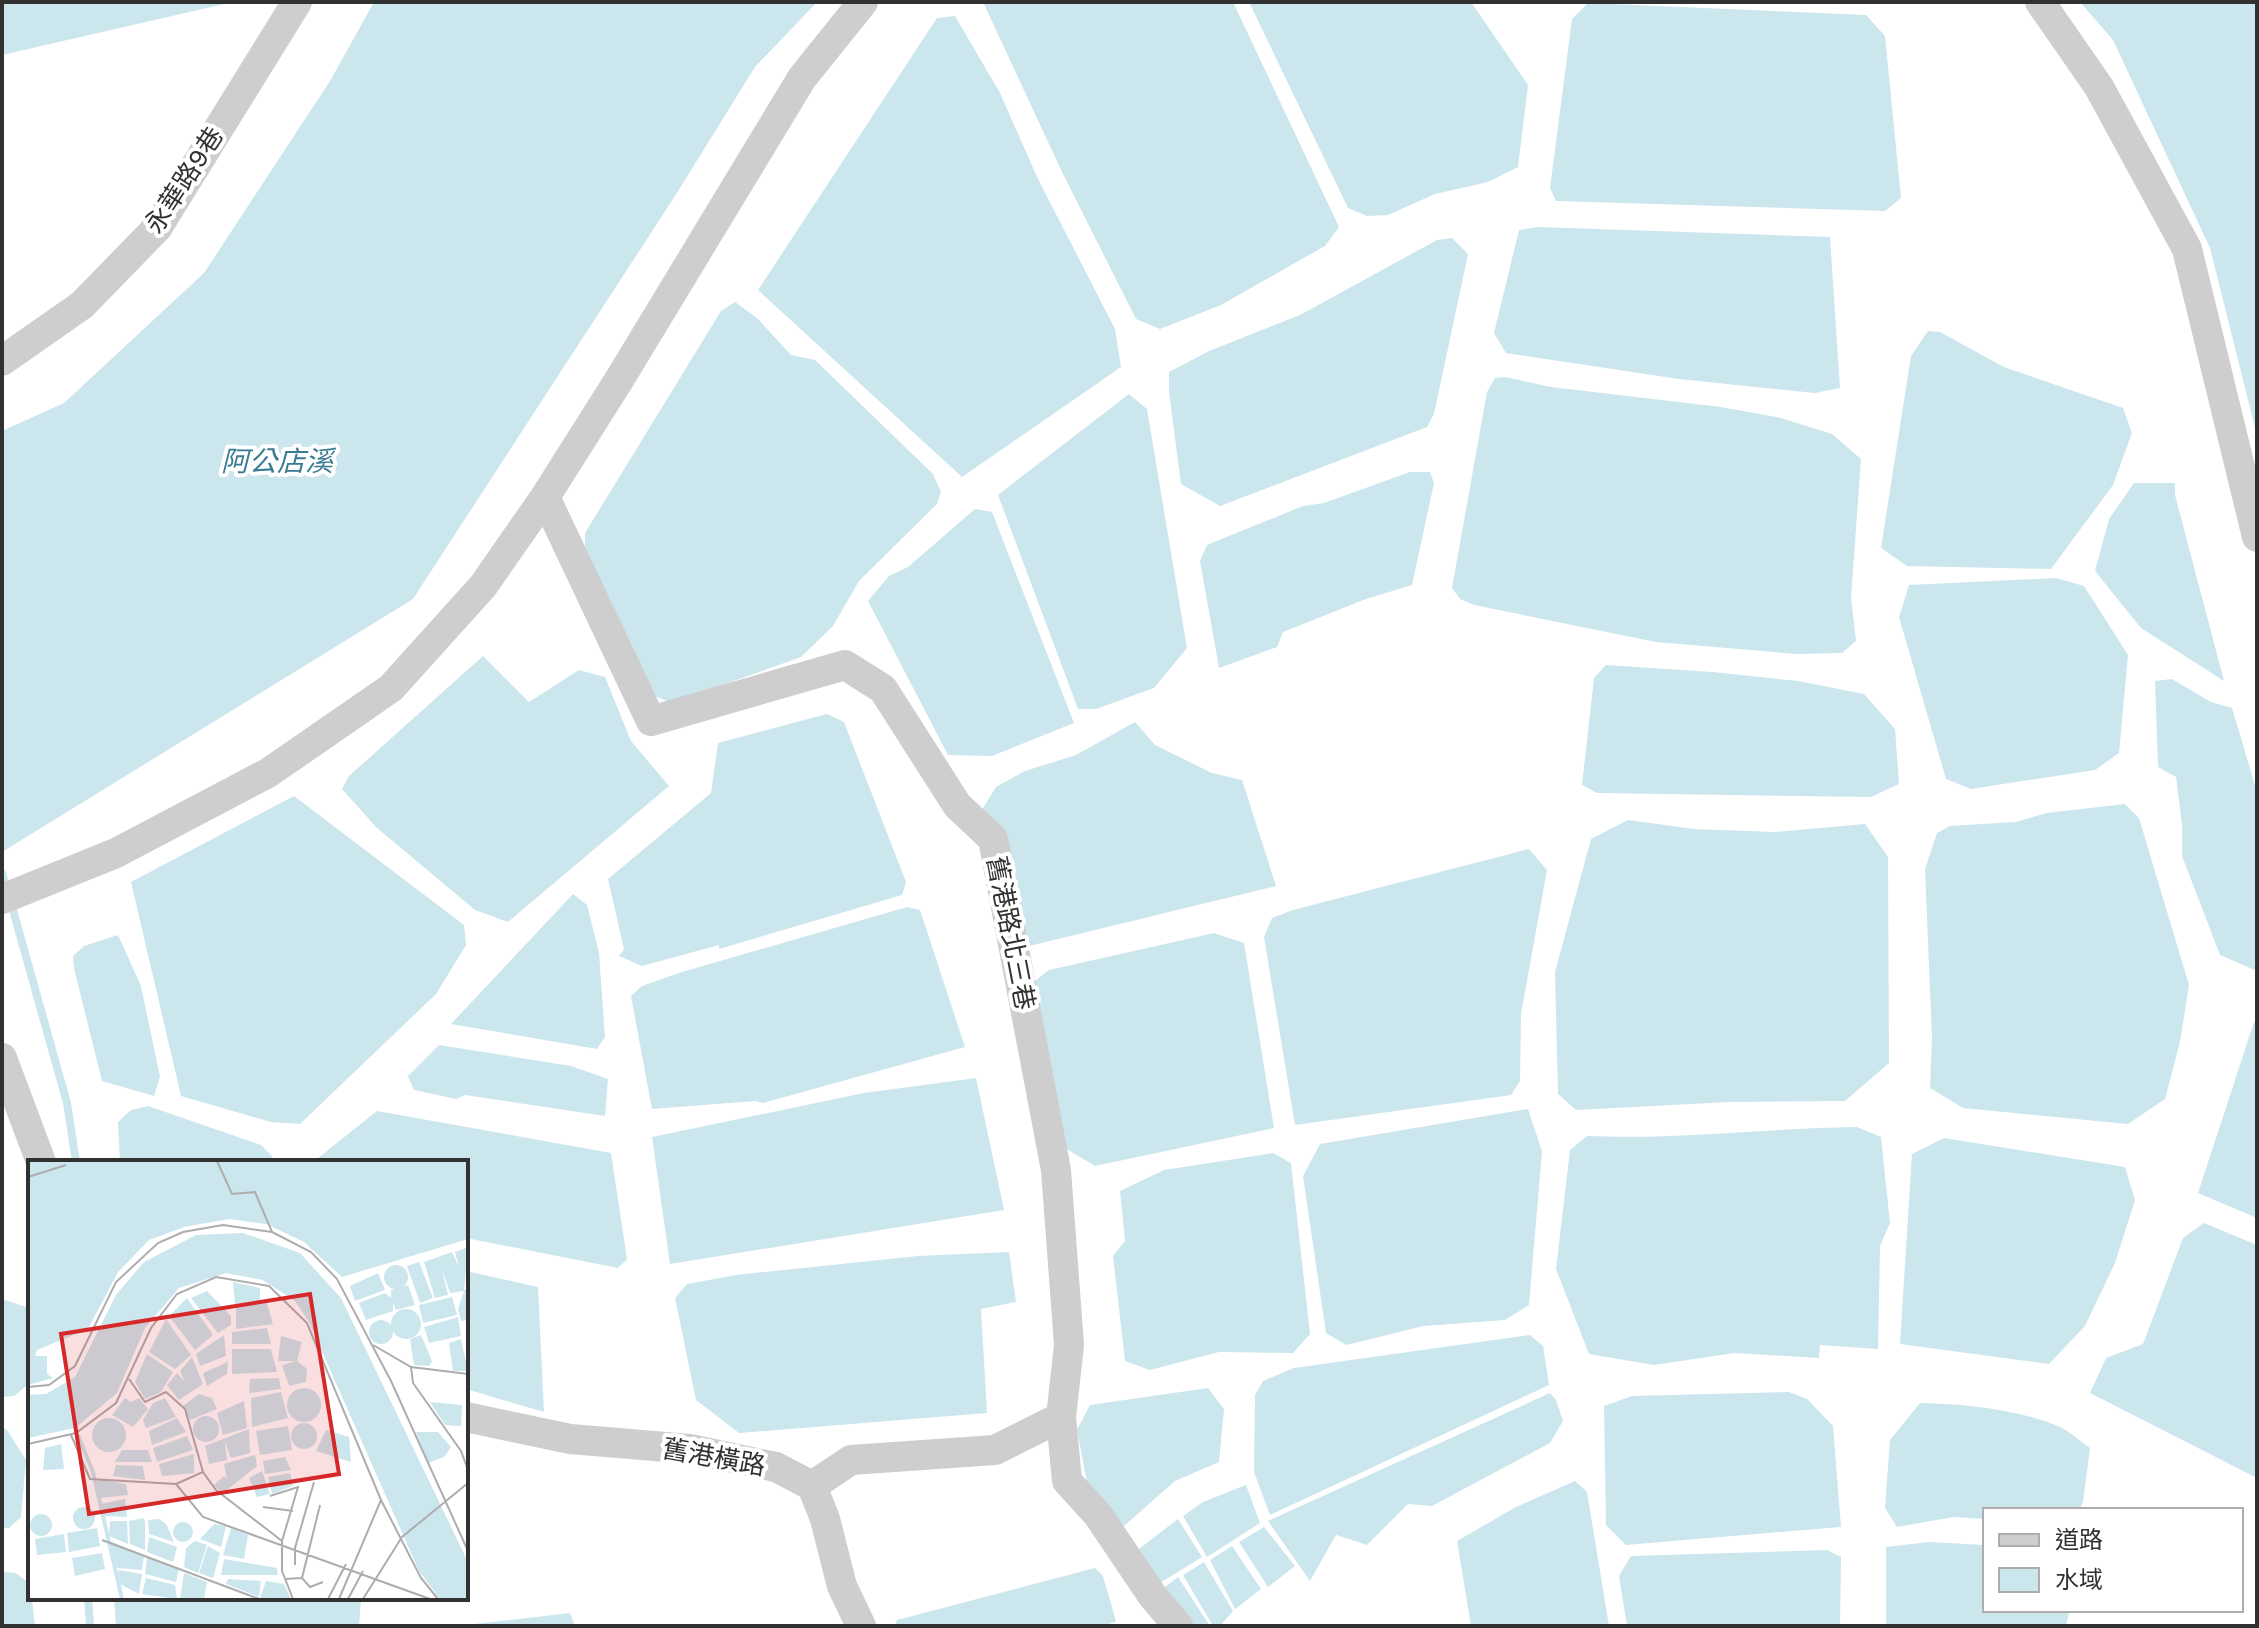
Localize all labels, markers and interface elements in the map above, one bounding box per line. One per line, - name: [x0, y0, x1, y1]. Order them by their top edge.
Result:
- street label: 永華路9巷: [139, 121, 229, 239]
- water label: 阿公店溪: [221, 445, 337, 478]
- street label: 舊港路北三巷: [981, 854, 1041, 1012]
- inset map: [28, 1160, 468, 1600]
- street label: 舊港橫路: [660, 1433, 768, 1481]
- legend: [1983, 1508, 2243, 1612]
- text: 道路: [2055, 1526, 2103, 1554]
- text: 水域: [2055, 1566, 2103, 1594]

